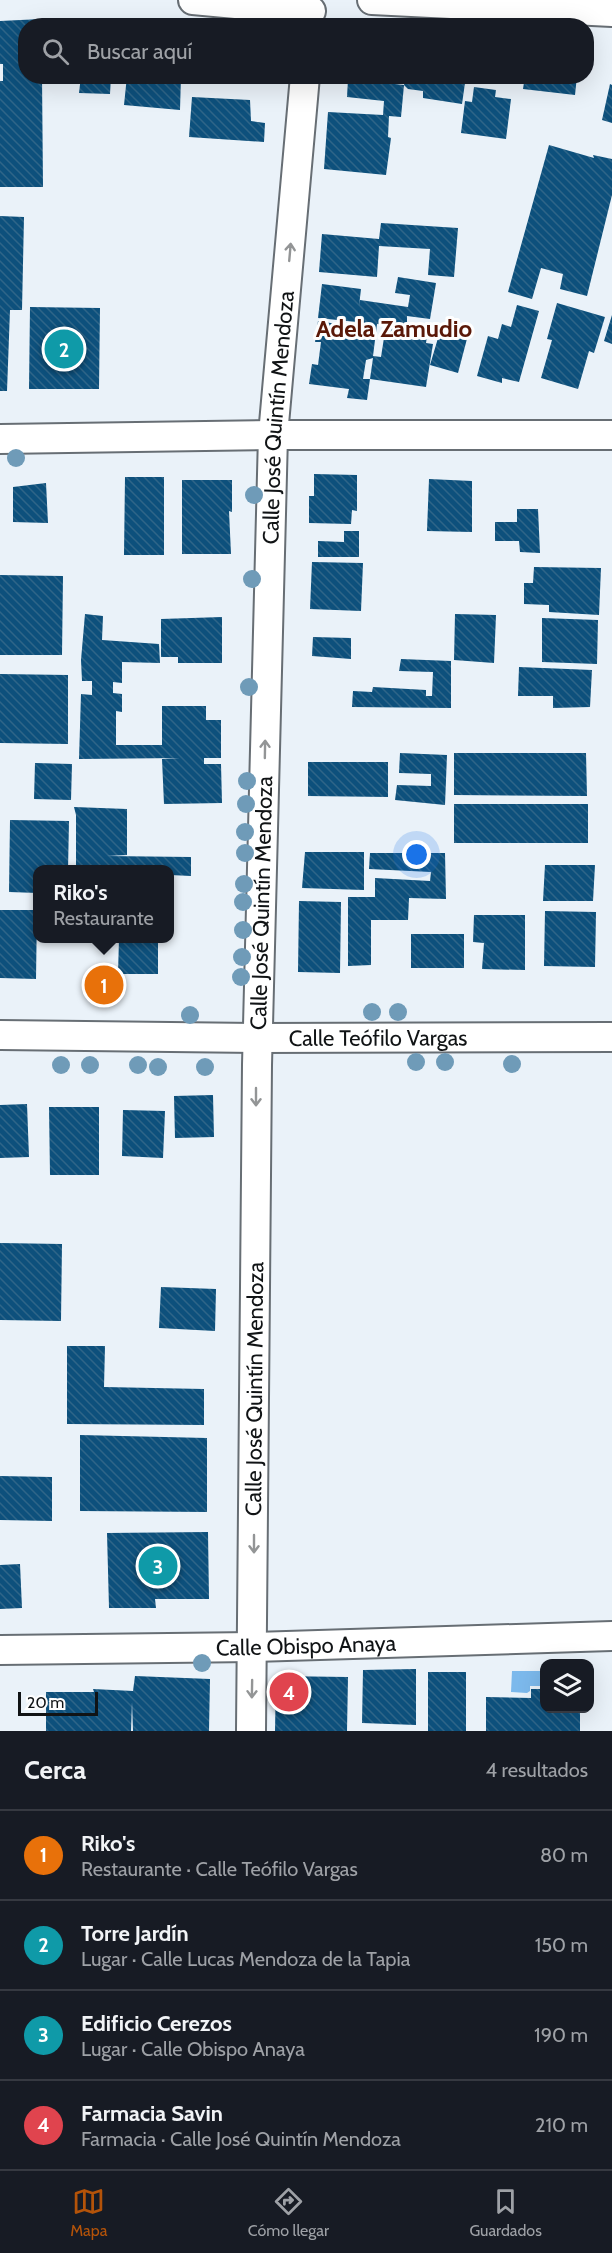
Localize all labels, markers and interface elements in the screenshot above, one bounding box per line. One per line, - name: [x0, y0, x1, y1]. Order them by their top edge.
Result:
- search box: [18, 18, 594, 84]
- icon: search: [39, 35, 72, 68]
- text: Buscar aquí: [87, 38, 192, 65]
- one-way arrow: [285, 242, 296, 262]
- street label: Calle José Quintín Mendoza: [257, 289, 300, 545]
- district label: Adela Zamudio: [316, 314, 473, 343]
- pin: 2: [44, 326, 84, 372]
- one-way arrow: [260, 740, 271, 760]
- street label: Calle José Quintín Mendoza: [245, 775, 278, 1030]
- your location: [402, 840, 431, 869]
- popup: [33, 865, 174, 943]
- text: Riko's: [53, 879, 107, 906]
- text: Restaurante: [53, 906, 154, 930]
- pin: 1: [84, 962, 124, 1008]
- street label: Calle Teófilo Vargas: [289, 1024, 467, 1052]
- one-way arrow: [251, 1086, 262, 1106]
- street label: Calle José Quintín Mendoza: [240, 1261, 269, 1516]
- one-way arrow: [248, 1533, 260, 1553]
- pin: 3: [138, 1544, 178, 1588]
- street label: Calle Obispo Anaya: [216, 1630, 397, 1661]
- map controls: [540, 1659, 594, 1713]
- button: layers: [540, 1659, 594, 1713]
- pin: 4: [270, 1670, 308, 1714]
- one-way arrow: [246, 1679, 258, 1699]
- scale bar: [18, 1689, 98, 1716]
- text: 20 m: [27, 1693, 64, 1712]
- text: Cerca: [24, 1754, 86, 1786]
- text: 4 resultados: [486, 1758, 588, 1782]
- text: Riko's: [81, 1830, 135, 1857]
- text: 1: [40, 1843, 47, 1867]
- text: 80 m: [540, 1843, 588, 1867]
- text: Restaurante · Calle Teófilo Vargas: [81, 1857, 358, 1881]
- text: Torre Jardín: [81, 1920, 189, 1947]
- text: 2: [38, 1933, 49, 1957]
- text: 150 m: [535, 1933, 588, 1957]
- text: Lugar · Calle Lucas Mendoza de la Tapia: [81, 1947, 410, 1971]
- text: Edificio Cerezos: [81, 2010, 232, 2037]
- text: 3: [38, 2023, 49, 2047]
- text: 190 m: [534, 2023, 588, 2047]
- text: Lugar · Calle Obispo Anaya: [81, 2037, 305, 2061]
- text: Farmacia Savin: [81, 2100, 223, 2127]
- text: 4: [37, 2113, 50, 2137]
- text: 210 m: [535, 2113, 588, 2137]
- text: Farmacia · Calle José Quintín Mendoza: [81, 2127, 401, 2151]
- tab: Mapa: [70, 2185, 107, 2240]
- tab: Cómo llegar: [248, 2185, 329, 2240]
- tab: Guardados: [469, 2185, 542, 2240]

